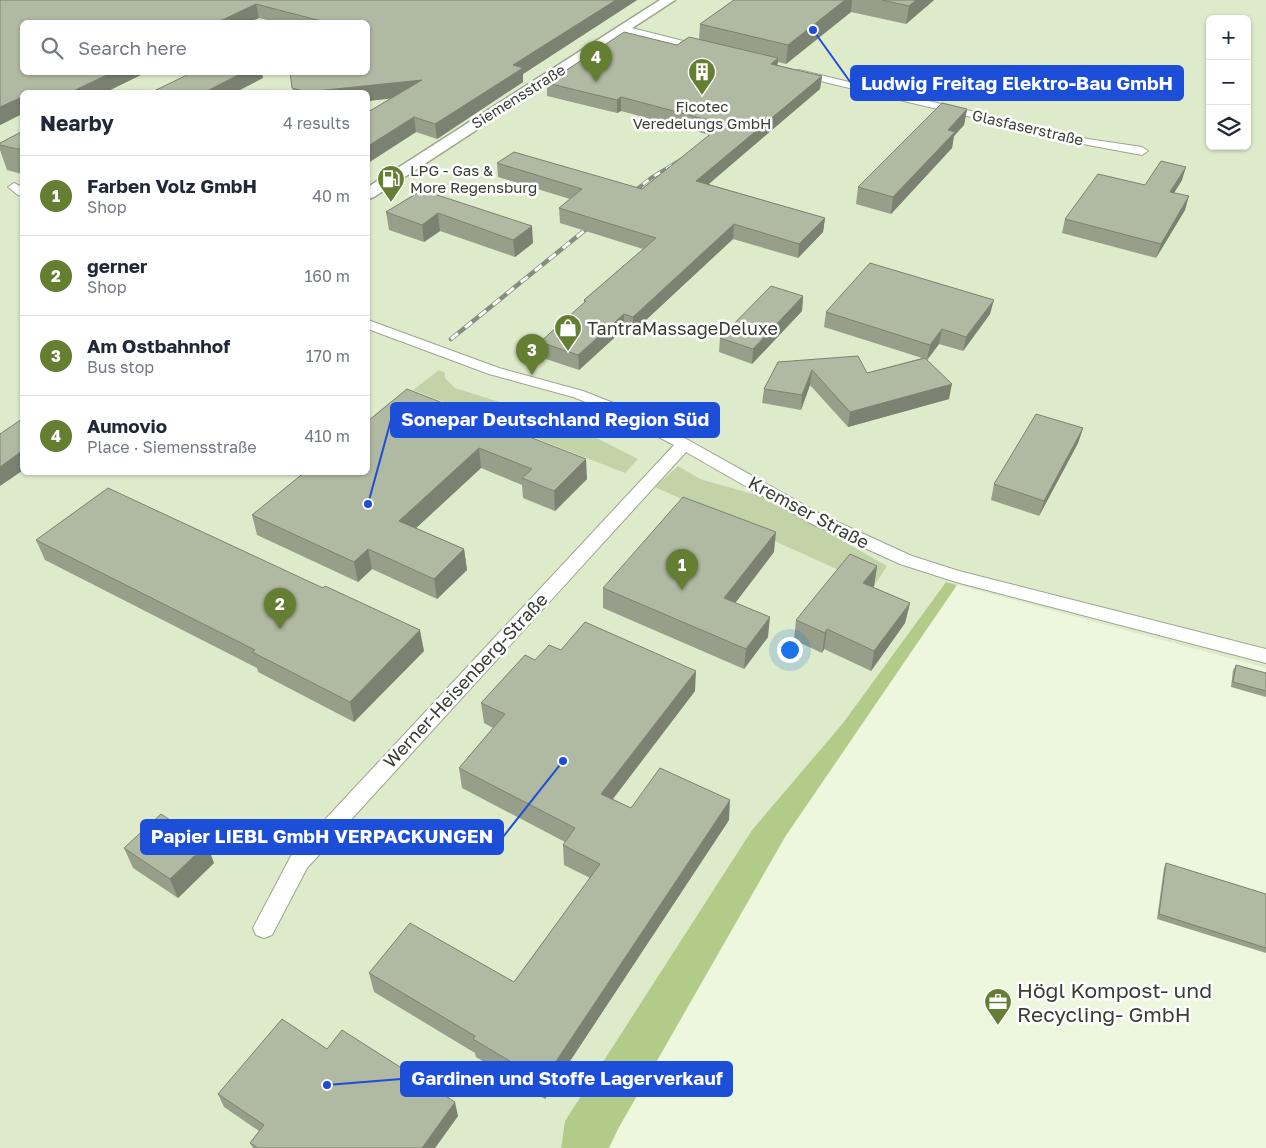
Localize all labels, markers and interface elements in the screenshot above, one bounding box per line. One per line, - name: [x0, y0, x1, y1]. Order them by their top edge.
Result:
- map controls: [1206, 15, 1251, 150]
- button: +: [1206, 15, 1251, 60]
- search box: [20, 20, 370, 75]
- icon: search: [38, 34, 66, 62]
- text: Search here: [78, 36, 187, 59]
- pin: 4: [580, 41, 612, 82]
- building icon: Ficotec Veredelungs GmbH: [687, 57, 717, 96]
- street label: Siemensstraße: [468, 60, 568, 132]
- button: −: [1206, 60, 1251, 105]
- callout: Ludwig Freitag Elektro-Bau GmbH: [851, 66, 1183, 100]
- text: Ludwig Freitag Elektro-Bau GmbH: [861, 71, 1173, 94]
- place label: Ficotec Veredelungs GmbH: [633, 97, 771, 132]
- street label: Glasfaserstraße: [971, 105, 1086, 149]
- button: layers: [1206, 105, 1251, 150]
- text: Nearby: [40, 110, 114, 136]
- text: 4 results: [283, 113, 350, 133]
- place label: LPG - Gas & More Regensburg: [410, 161, 537, 196]
- fuel station icon: LPG - Gas & More Regensburg: [376, 164, 406, 203]
- text: Farben Volz GmbH: [87, 174, 257, 197]
- text: 1: [52, 186, 60, 206]
- text: 40 m: [312, 186, 350, 206]
- text: Shop: [87, 197, 127, 217]
- text: gerner: [87, 254, 147, 277]
- text: 2: [51, 266, 61, 286]
- text: 160 m: [304, 266, 350, 286]
- text: Shop: [87, 277, 127, 297]
- shop icon: TantraMassageDeluxe: [553, 313, 583, 352]
- place label: TantraMassageDeluxe: [587, 317, 778, 339]
- text: Am Ostbahnhof: [87, 334, 230, 357]
- pin: 3: [516, 334, 548, 375]
- text: 3: [51, 346, 61, 366]
- text: 170 m: [306, 346, 350, 366]
- text: Bus stop: [87, 357, 154, 377]
- callout: Sonepar Deutschland Region Süd: [391, 403, 719, 437]
- text: Sonepar Deutschland Region Süd: [401, 407, 709, 430]
- text: Aumovio: [87, 414, 167, 437]
- text: 4: [51, 426, 61, 446]
- text: 410 m: [304, 426, 350, 446]
- text: Place · Siemensstraße: [87, 437, 257, 457]
- street label: Kremser Straße: [745, 471, 873, 553]
- pin: 1: [666, 549, 698, 590]
- pin: 2: [264, 588, 296, 629]
- street label: Werner-Heisenberg-Straße: [378, 588, 552, 772]
- your location: [777, 637, 803, 663]
- callout: Papier LIEBL GmbH VERPACKUNGEN: [141, 820, 503, 854]
- text: Papier LIEBL GmbH VERPACKUNGEN: [151, 824, 493, 847]
- place label: Högl Kompost- und Recycling- GmbH: [1017, 977, 1212, 1027]
- office icon: Högl Kompost- und Recycling- GmbH: [983, 987, 1013, 1026]
- callout: Gardinen und Stoffe Lagerverkauf: [401, 1062, 732, 1096]
- text: Gardinen und Stoffe Lagerverkauf: [411, 1066, 723, 1089]

